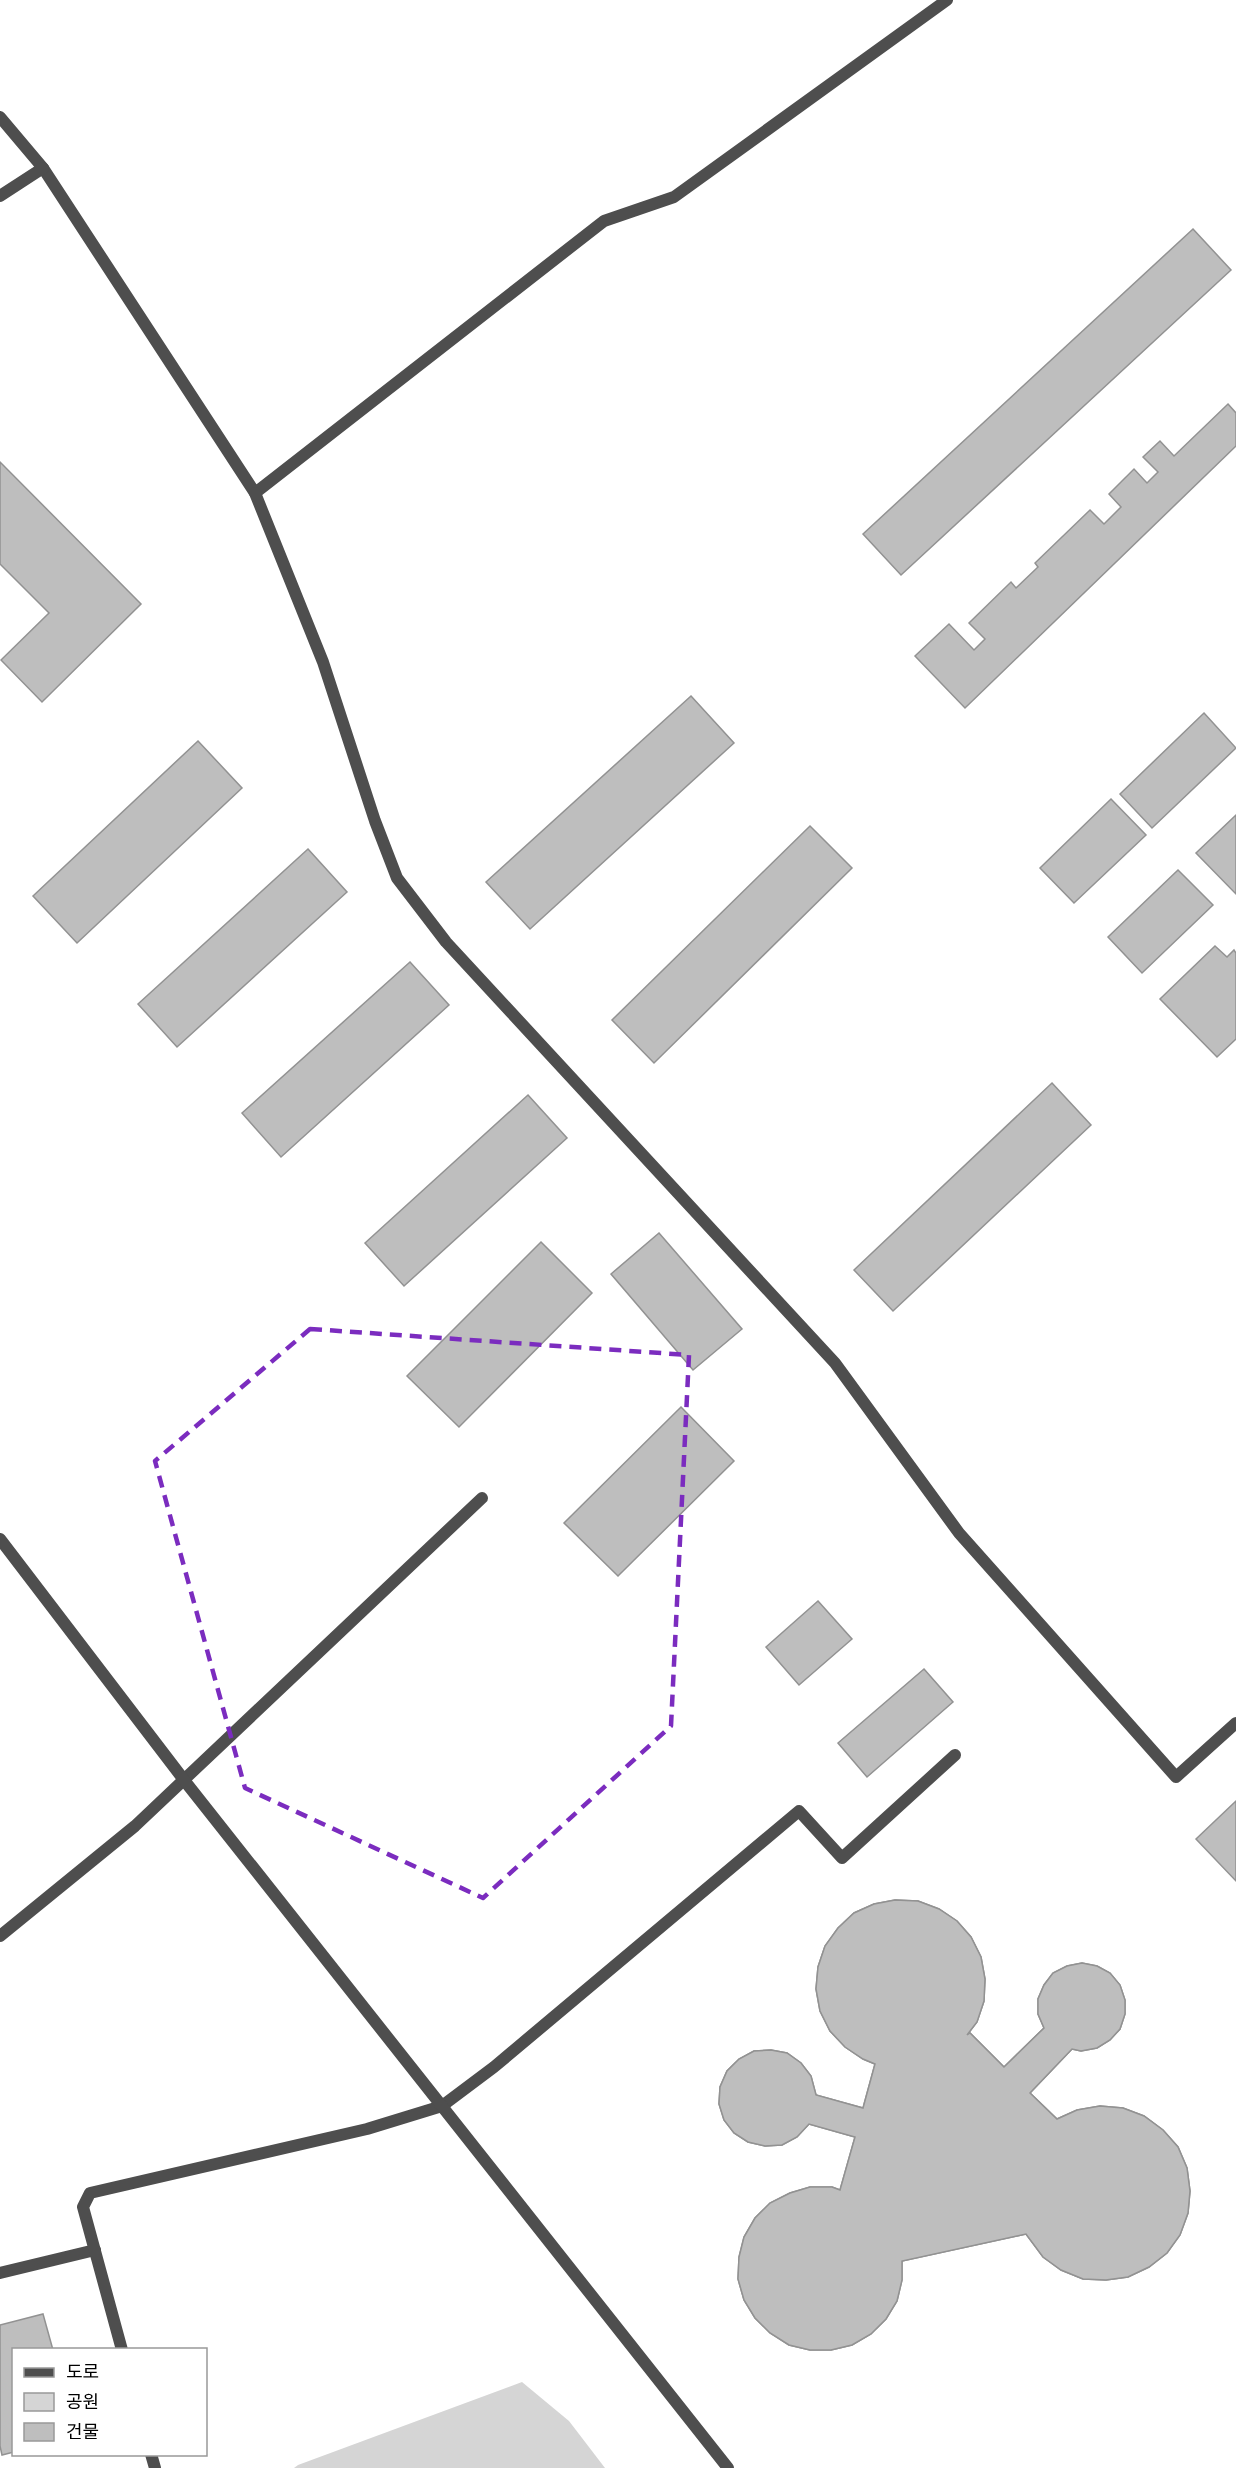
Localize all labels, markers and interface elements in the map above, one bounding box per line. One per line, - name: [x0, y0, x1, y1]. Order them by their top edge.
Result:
- legend: [12, 2348, 207, 2456]
- text: 도로: [66, 2360, 99, 2382]
- text: 공원: [66, 2390, 99, 2412]
- text: 건물: [66, 2420, 99, 2442]

